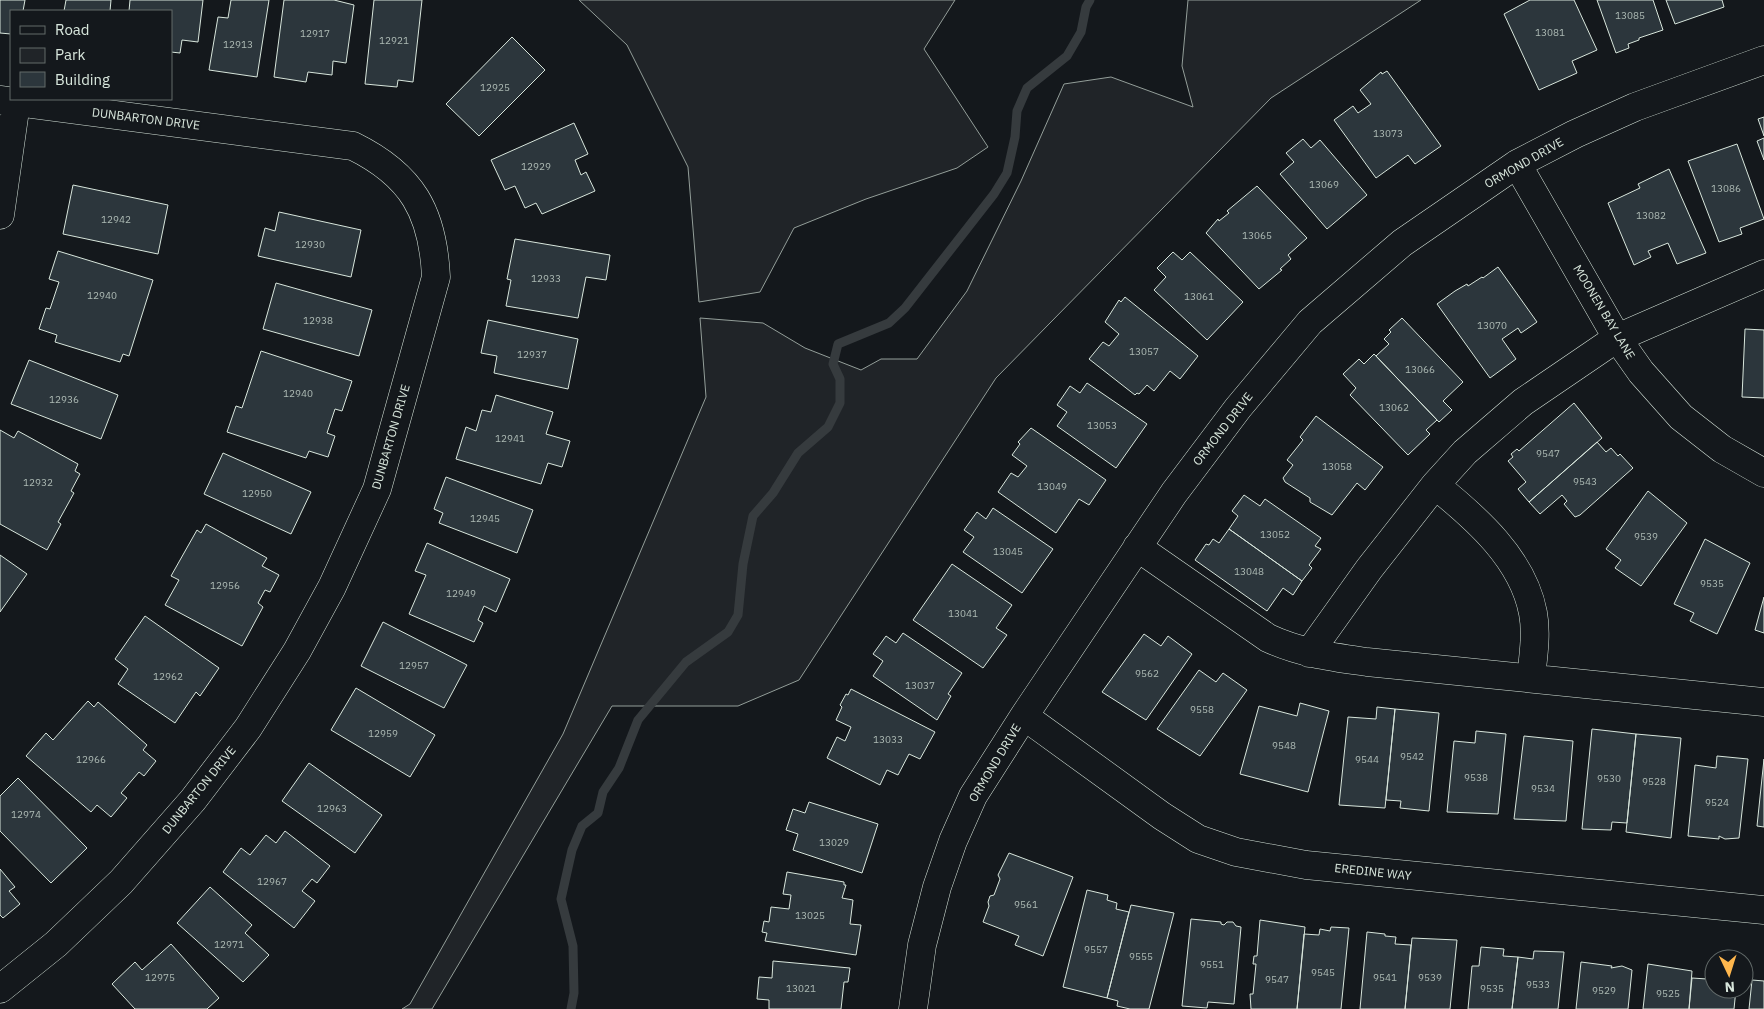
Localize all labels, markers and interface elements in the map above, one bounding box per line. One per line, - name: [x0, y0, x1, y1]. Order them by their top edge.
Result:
- house number: 13085: [1615, 9, 1645, 22]
- legend: [10, 10, 172, 100]
- text: Road: [55, 20, 90, 39]
- house number: 13081: [1535, 26, 1565, 39]
- house number: 12917: [300, 27, 330, 40]
- house number: 12921: [379, 34, 409, 47]
- house number: 12913: [223, 38, 253, 51]
- text: Park: [55, 45, 85, 64]
- text: Building: [55, 70, 110, 89]
- house number: 12925: [480, 81, 510, 94]
- street label: DUNBARTON DRIVE: [91, 104, 201, 133]
- house number: 13073: [1373, 127, 1403, 140]
- street label: ORMOND DRIVE: [1482, 134, 1566, 191]
- house number: 12929: [521, 160, 551, 173]
- house number: 13069: [1309, 178, 1339, 191]
- house number: 13086: [1711, 182, 1741, 195]
- house number: 13082: [1636, 209, 1666, 222]
- house number: 12942: [101, 213, 131, 226]
- house number: 13065: [1242, 229, 1272, 242]
- house number: 12930: [295, 238, 325, 251]
- street label: MOONEN BAY LANE: [1570, 262, 1639, 362]
- house number: 12933: [531, 272, 561, 285]
- house number: 12940: [87, 289, 117, 302]
- house number: 13061: [1184, 290, 1214, 303]
- house number: 12938: [303, 314, 333, 327]
- house number: 13070: [1477, 319, 1507, 332]
- house number: 13057: [1129, 345, 1159, 358]
- house number: 12937: [517, 348, 547, 361]
- house number: 13066: [1405, 363, 1435, 376]
- street label: DUNBARTON DRIVE: [368, 383, 413, 491]
- house number: 12940: [283, 387, 313, 400]
- street label: ORMOND DRIVE: [1189, 389, 1256, 468]
- house number: 12936: [49, 393, 79, 406]
- house number: 13062: [1379, 401, 1409, 414]
- house number: 13053: [1087, 419, 1117, 432]
- house number: 12941: [495, 432, 525, 445]
- house number: 9547: [1536, 447, 1560, 460]
- house number: 13058: [1322, 460, 1352, 473]
- house number: 9543: [1573, 475, 1597, 488]
- house number: 12932: [23, 476, 53, 489]
- house number: 13049: [1037, 480, 1067, 493]
- house number: 12950: [242, 487, 272, 500]
- house number: 12945: [470, 512, 500, 525]
- house number: 13052: [1260, 528, 1290, 541]
- house number: 9539: [1634, 530, 1658, 543]
- house number: 13045: [993, 545, 1023, 558]
- house number: 13048: [1234, 565, 1264, 578]
- house number: 9535: [1700, 577, 1724, 590]
- house number: 12956: [210, 579, 240, 592]
- house number: 12949: [446, 587, 476, 600]
- house number: 13041: [948, 607, 978, 620]
- house number: 12957: [399, 659, 429, 672]
- house number: 9562: [1135, 667, 1159, 680]
- house number: 12962: [153, 670, 183, 683]
- house number: 13037: [905, 679, 935, 692]
- house number: 9558: [1190, 703, 1214, 716]
- street label: ORMOND DRIVE: [965, 721, 1024, 805]
- house number: 12959: [368, 727, 398, 740]
- house number: 13033: [873, 733, 903, 746]
- house number: 9548: [1272, 739, 1296, 752]
- street label: DUNBARTON DRIVE: [159, 743, 239, 837]
- house number: 9542: [1400, 750, 1424, 763]
- house number: 12966: [76, 753, 106, 766]
- house number: 9544: [1355, 753, 1379, 766]
- house number: 9538: [1464, 771, 1488, 784]
- house number: 9530: [1597, 772, 1621, 785]
- house number: 9528: [1642, 775, 1666, 788]
- house number: 9534: [1531, 782, 1555, 795]
- house number: 9524: [1705, 796, 1729, 809]
- house number: 12963: [317, 802, 347, 815]
- house number: 12974: [11, 808, 41, 821]
- house number: 13029: [819, 836, 849, 849]
- street label: EREDINE WAY: [1334, 860, 1412, 883]
- house number: 12967: [257, 875, 287, 888]
- house number: 9561: [1014, 898, 1038, 911]
- house number: 13025: [795, 909, 825, 922]
- house number: 12971: [214, 938, 244, 951]
- house number: 9557: [1084, 943, 1108, 956]
- north arrow: [1704, 949, 1754, 999]
- house number: 9555: [1129, 950, 1153, 963]
- house number: 9551: [1200, 958, 1224, 971]
- house number: 9545: [1311, 966, 1335, 979]
- house number: 12975: [145, 971, 175, 984]
- house number: 9541: [1373, 971, 1397, 984]
- house number: 9539: [1418, 971, 1442, 984]
- house number: 9547: [1265, 973, 1289, 986]
- house number: 9533: [1526, 978, 1550, 991]
- text: N: [1724, 978, 1736, 996]
- house number: 13021: [786, 982, 816, 995]
- house number: 9535: [1480, 982, 1504, 995]
- house number: 9529: [1592, 984, 1616, 997]
- house number: 9525: [1656, 987, 1680, 1000]

